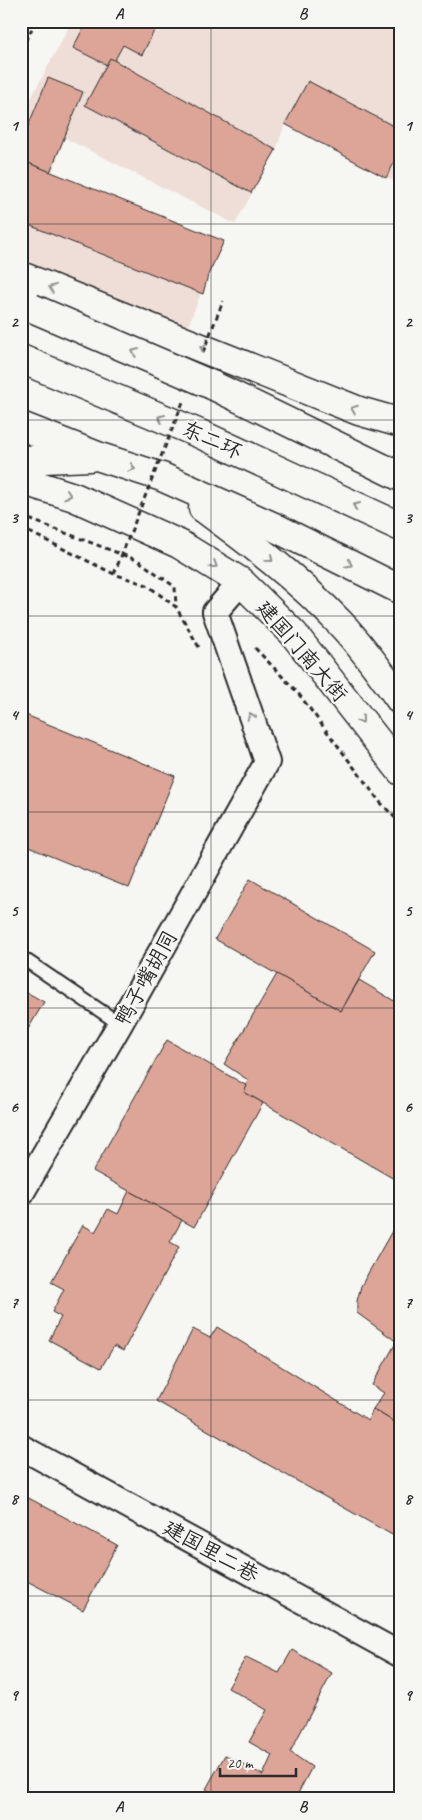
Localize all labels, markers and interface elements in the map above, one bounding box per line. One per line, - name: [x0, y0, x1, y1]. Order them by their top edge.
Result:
- text: A: [115, 4, 125, 24]
- text: B: [299, 4, 309, 24]
- text: 1: [10, 116, 19, 136]
- text: 1: [404, 116, 413, 136]
- one-way arrow: [48, 284, 57, 295]
- text: 2: [10, 312, 19, 332]
- text: 2: [404, 312, 413, 332]
- one-way arrow: [199, 344, 208, 355]
- one-way arrow: [131, 347, 140, 358]
- one-way arrow: [350, 404, 359, 415]
- one-way arrow: [157, 413, 166, 424]
- street label: 东二环: [178, 415, 246, 465]
- one-way arrow: [128, 462, 136, 472]
- one-way arrow: [63, 489, 71, 499]
- one-way arrow: [352, 502, 361, 513]
- text: 3: [10, 508, 19, 528]
- text: 3: [404, 508, 413, 528]
- one-way arrow: [265, 554, 274, 563]
- one-way arrow: [209, 558, 218, 568]
- one-way arrow: [344, 558, 353, 568]
- street label: 建国门南大街: [251, 595, 353, 707]
- text: 4: [10, 705, 19, 725]
- text: 4: [404, 705, 413, 725]
- one-way arrow: [247, 712, 257, 720]
- one-way arrow: [356, 714, 364, 723]
- text: 5: [11, 901, 20, 921]
- text: 5: [405, 901, 414, 921]
- street label: 鸭子嘴胡同: [109, 926, 183, 1030]
- text: 6: [10, 1097, 19, 1117]
- text: 6: [404, 1097, 413, 1117]
- text: 7: [10, 1293, 19, 1313]
- text: 7: [404, 1293, 413, 1313]
- text: 8: [10, 1489, 19, 1509]
- text: 8: [404, 1489, 413, 1509]
- street label: 建国里二巷: [159, 1514, 263, 1588]
- text: 9: [10, 1685, 19, 1705]
- text: 9: [404, 1685, 413, 1705]
- scale bar: [220, 1745, 296, 1777]
- text: 20 m: [227, 1754, 254, 1773]
- text: A: [115, 1797, 125, 1817]
- text: B: [299, 1797, 309, 1817]

